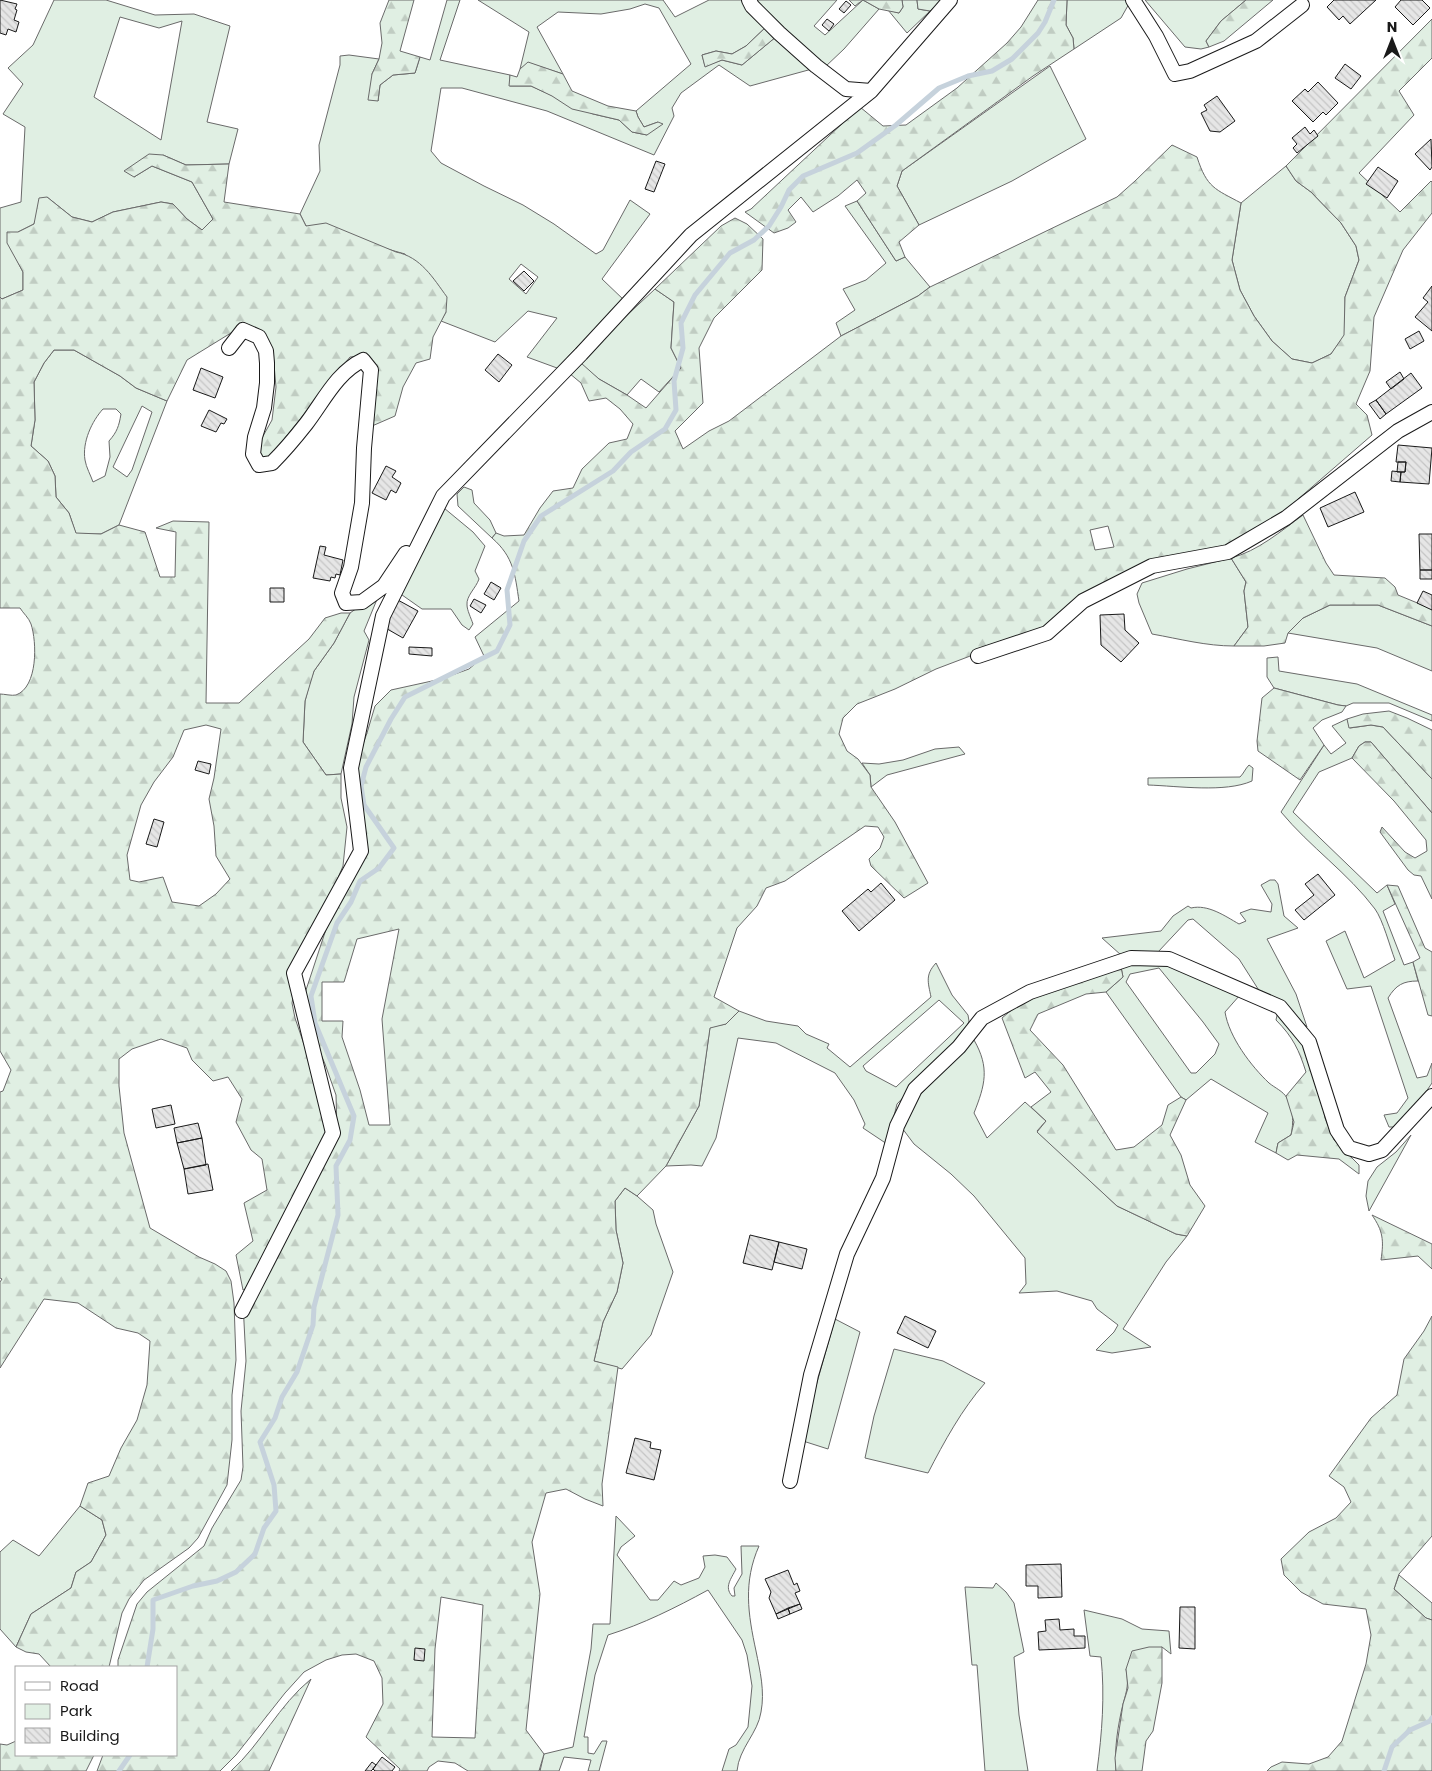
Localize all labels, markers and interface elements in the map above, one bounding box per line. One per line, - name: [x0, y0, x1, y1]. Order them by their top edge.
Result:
- north arrow: [1367, 15, 1417, 65]
- text: N: [1387, 17, 1397, 37]
- legend: [15, 1666, 178, 1756]
- text: Road: [60, 1675, 99, 1696]
- text: Park: [60, 1700, 92, 1721]
- text: Building: [60, 1725, 120, 1746]

